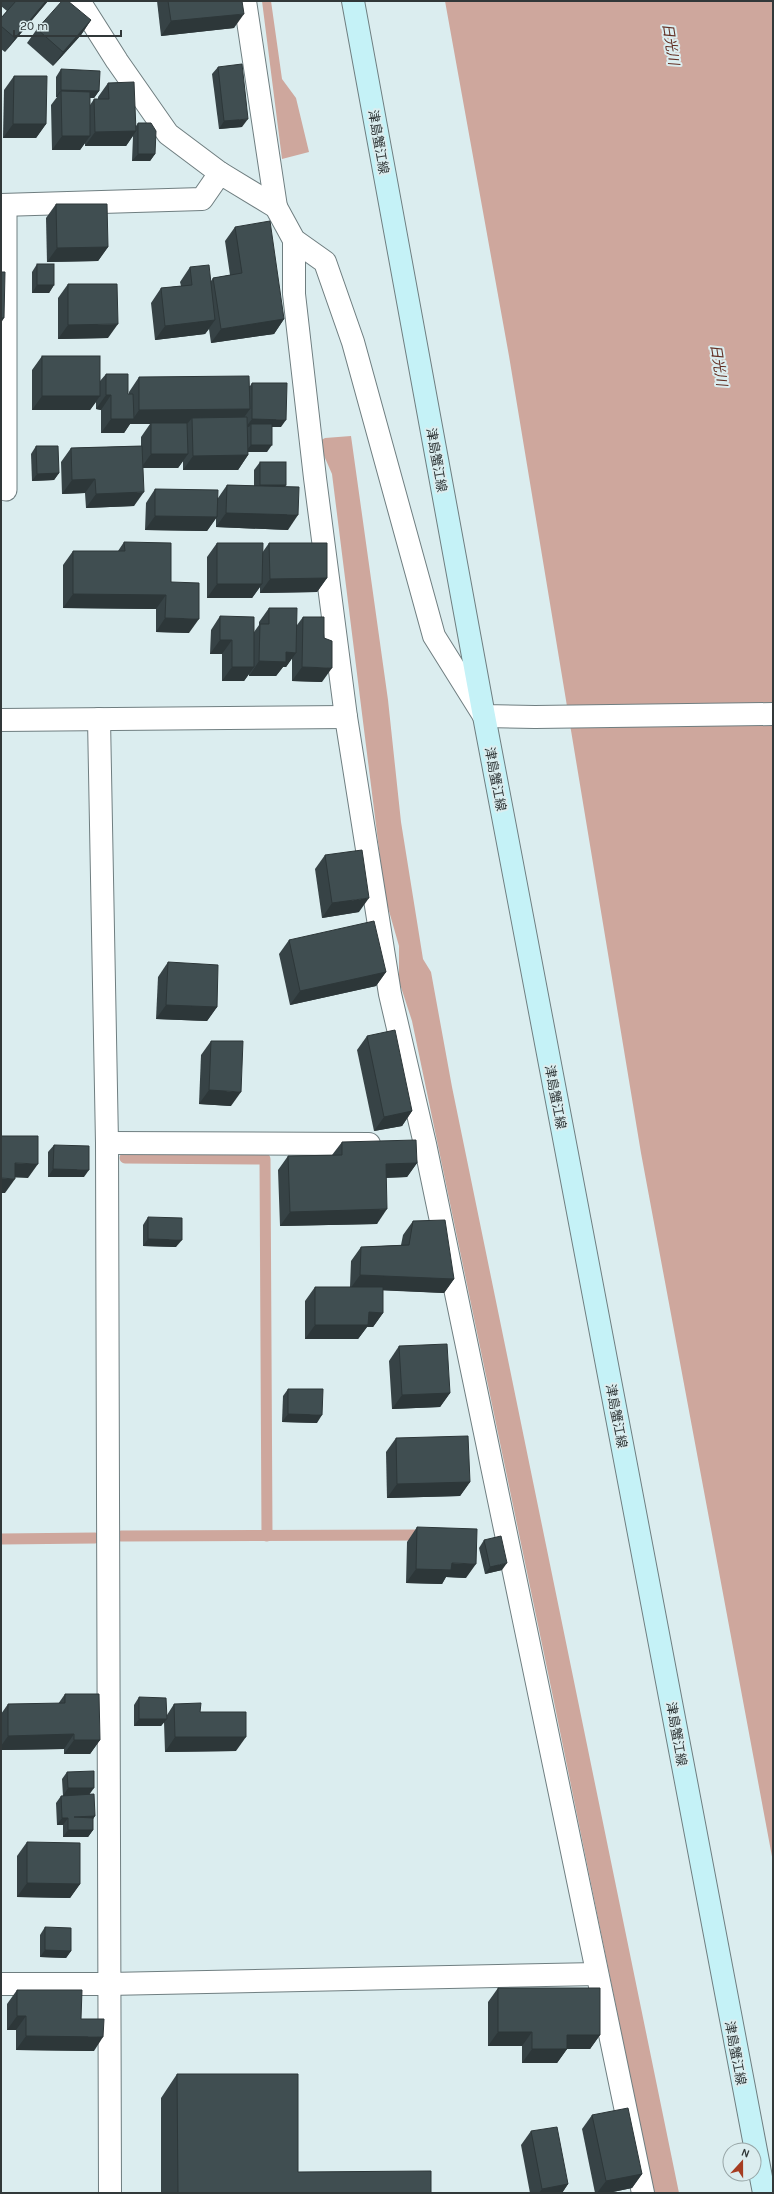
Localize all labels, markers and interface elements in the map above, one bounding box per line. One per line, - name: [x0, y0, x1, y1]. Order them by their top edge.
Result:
- scale bar: [14, 12, 121, 38]
- text: 20 m: [20, 19, 48, 33]
- water label: 日光川: [659, 22, 682, 68]
- street label: 津島蟹江線: [365, 109, 392, 175]
- water label: 日光川: [707, 343, 730, 389]
- street label: 津島蟹江線: [423, 427, 450, 493]
- street label: 津島蟹江線: [482, 746, 509, 812]
- street label: 津島蟹江線: [542, 1064, 569, 1130]
- street label: 津島蟹江線: [603, 1383, 630, 1449]
- street label: 津島蟹江線: [663, 1701, 690, 1767]
- street label: 津島蟹江線: [722, 2020, 749, 2086]
- north arrow: [722, 2142, 762, 2182]
- text: N: [739, 2146, 751, 2161]

